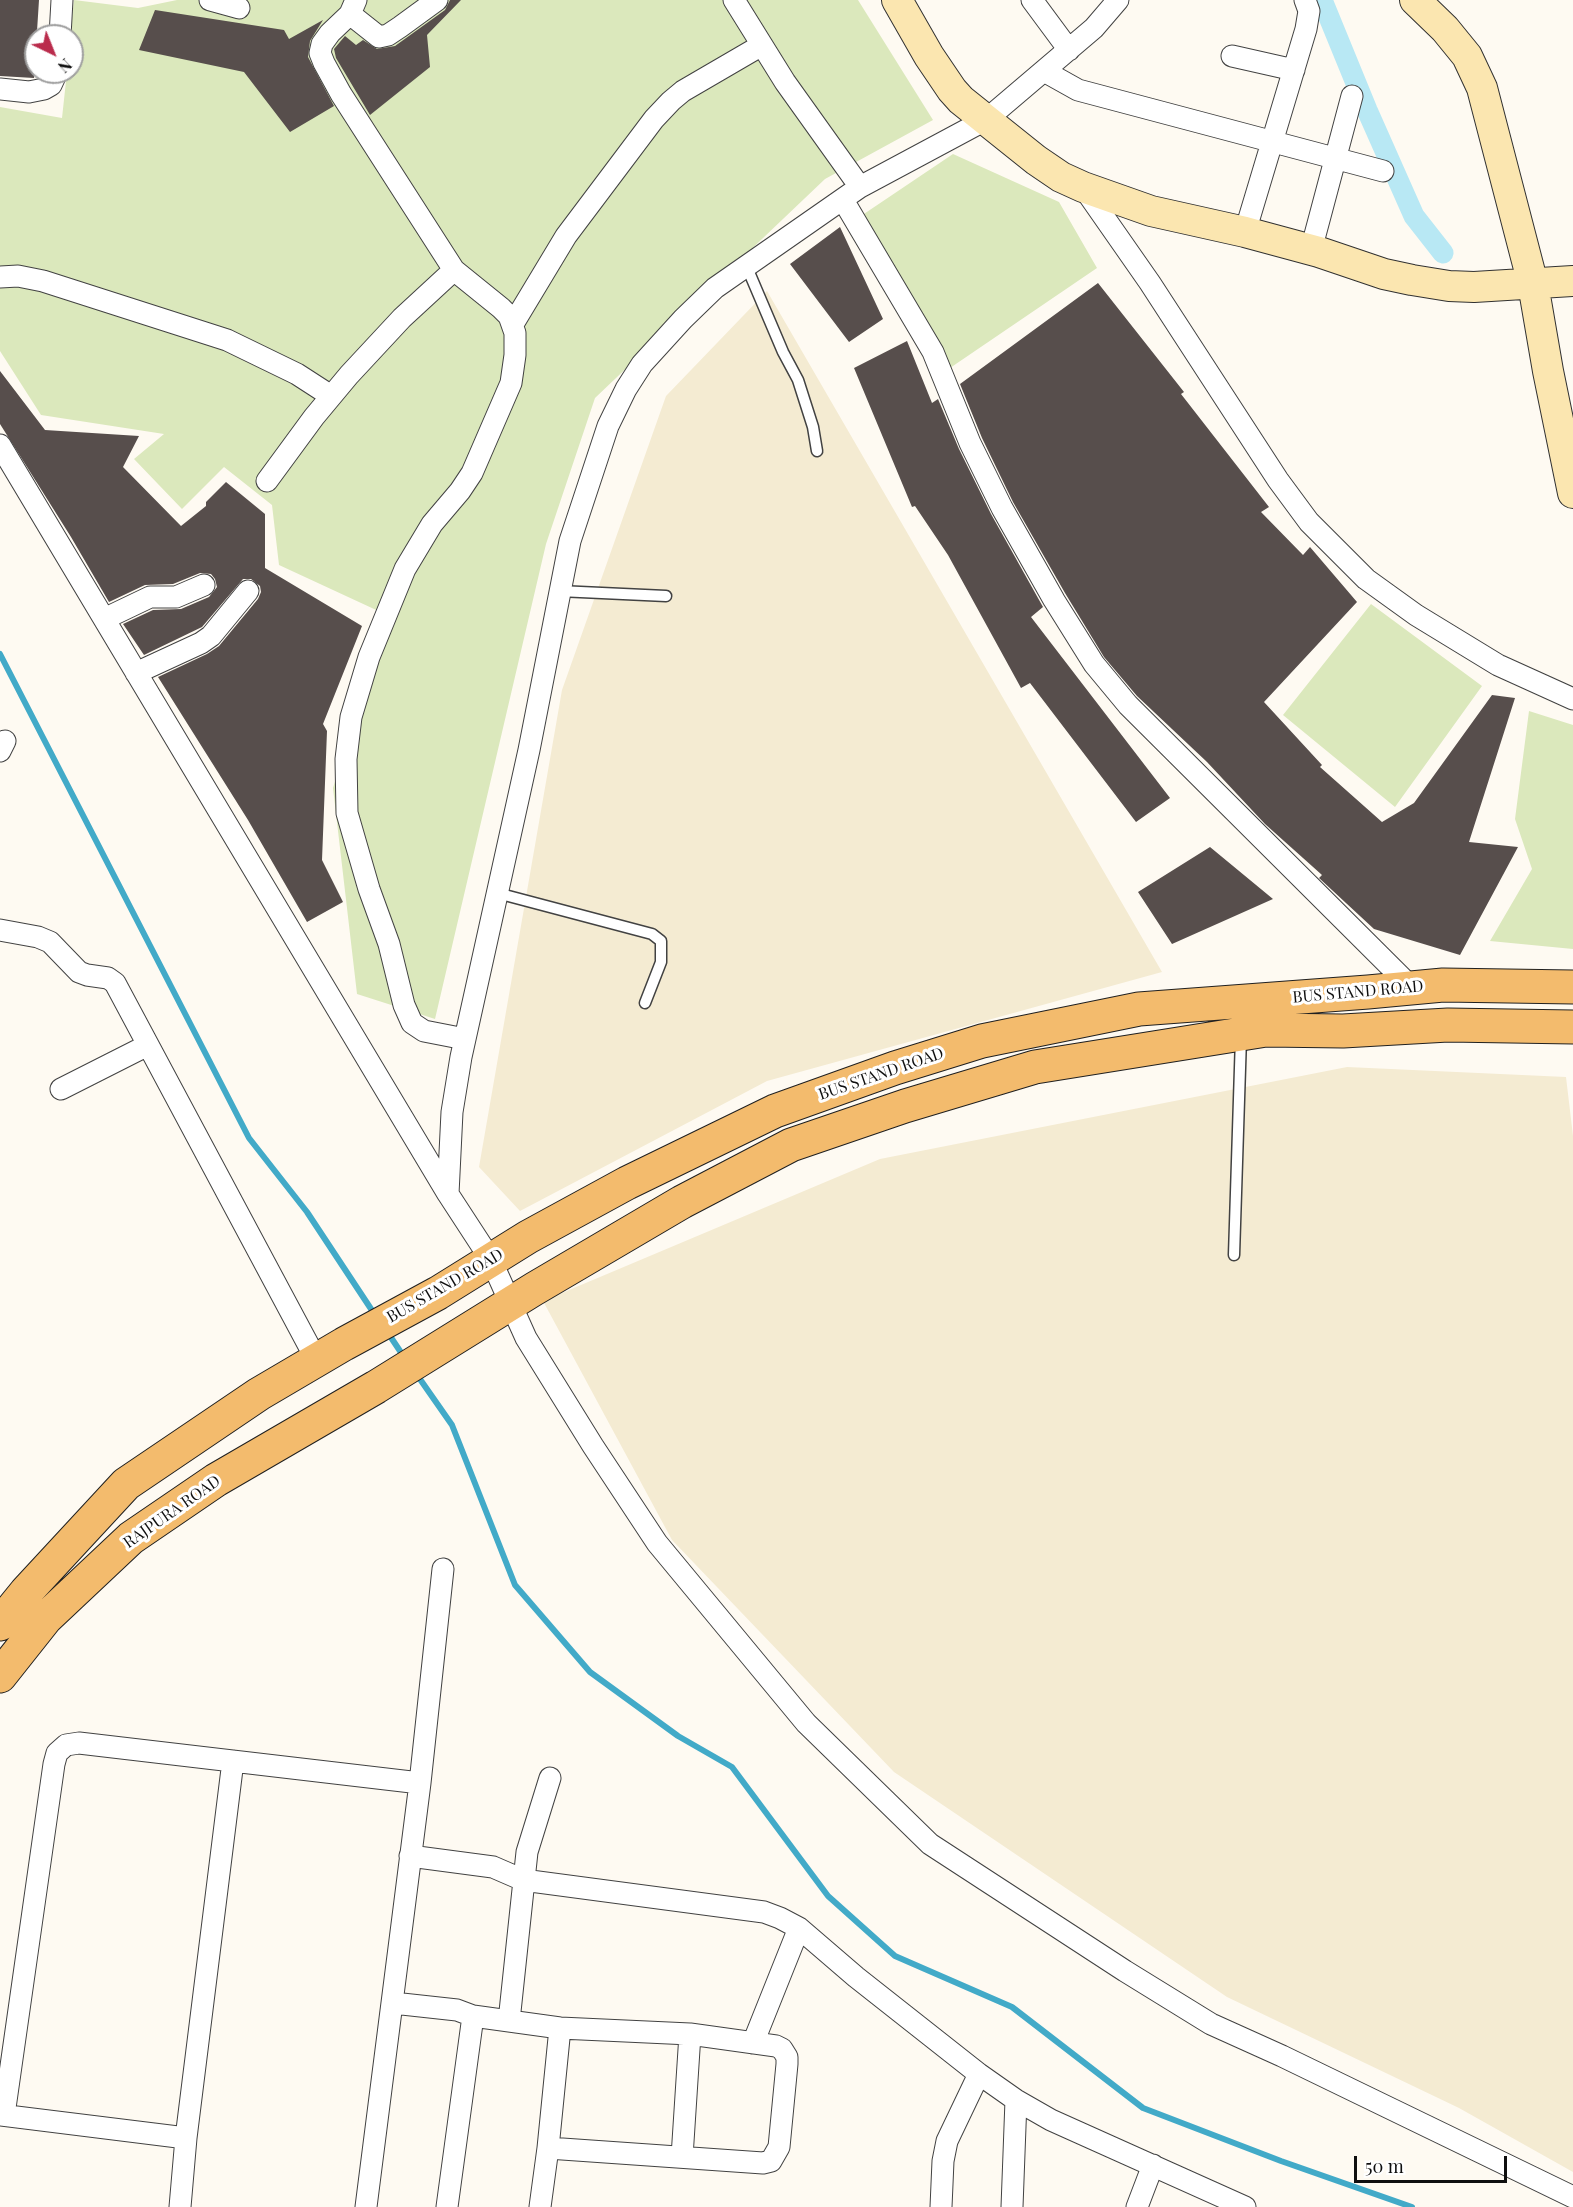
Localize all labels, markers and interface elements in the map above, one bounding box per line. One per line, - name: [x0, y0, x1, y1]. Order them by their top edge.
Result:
- north arrow: [24, 24, 84, 84]
- text: N: [54, 54, 77, 78]
- street label: BUS STAND ROAD: [1292, 977, 1424, 1007]
- street label: BUS STAND ROAD: [816, 1044, 946, 1104]
- street label: BUS STAND ROAD: [383, 1245, 507, 1327]
- street label: RAJPURA ROAD: [120, 1472, 224, 1552]
- scale bar: [1357, 2144, 1510, 2182]
- text: 50 m: [1365, 2154, 1404, 2178]

